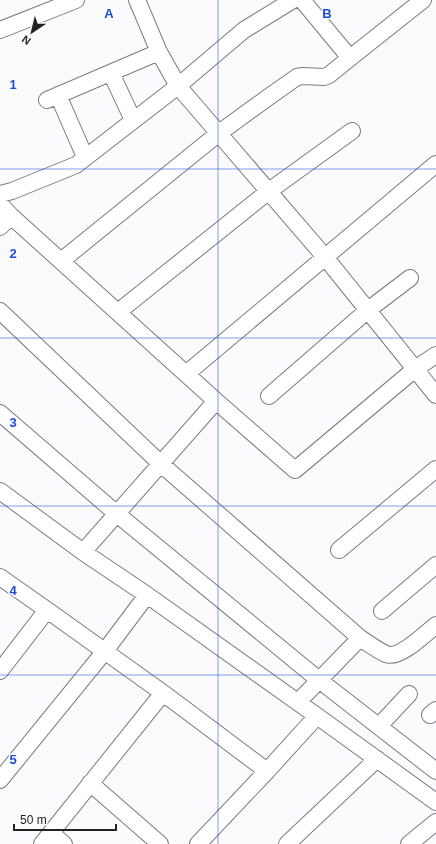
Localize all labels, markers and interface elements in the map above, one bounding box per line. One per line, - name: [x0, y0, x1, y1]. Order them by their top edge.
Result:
- text: A: [104, 6, 114, 21]
- text: B: [322, 6, 332, 21]
- north arrow: [12, 12, 52, 52]
- text: N: [20, 33, 33, 47]
- text: 1: [9, 77, 17, 92]
- text: 2: [9, 246, 17, 261]
- text: 3: [9, 415, 17, 430]
- text: 4: [9, 583, 17, 598]
- text: 5: [9, 752, 17, 767]
- scale bar: [14, 806, 116, 832]
- text: 50 m: [20, 813, 47, 827]

